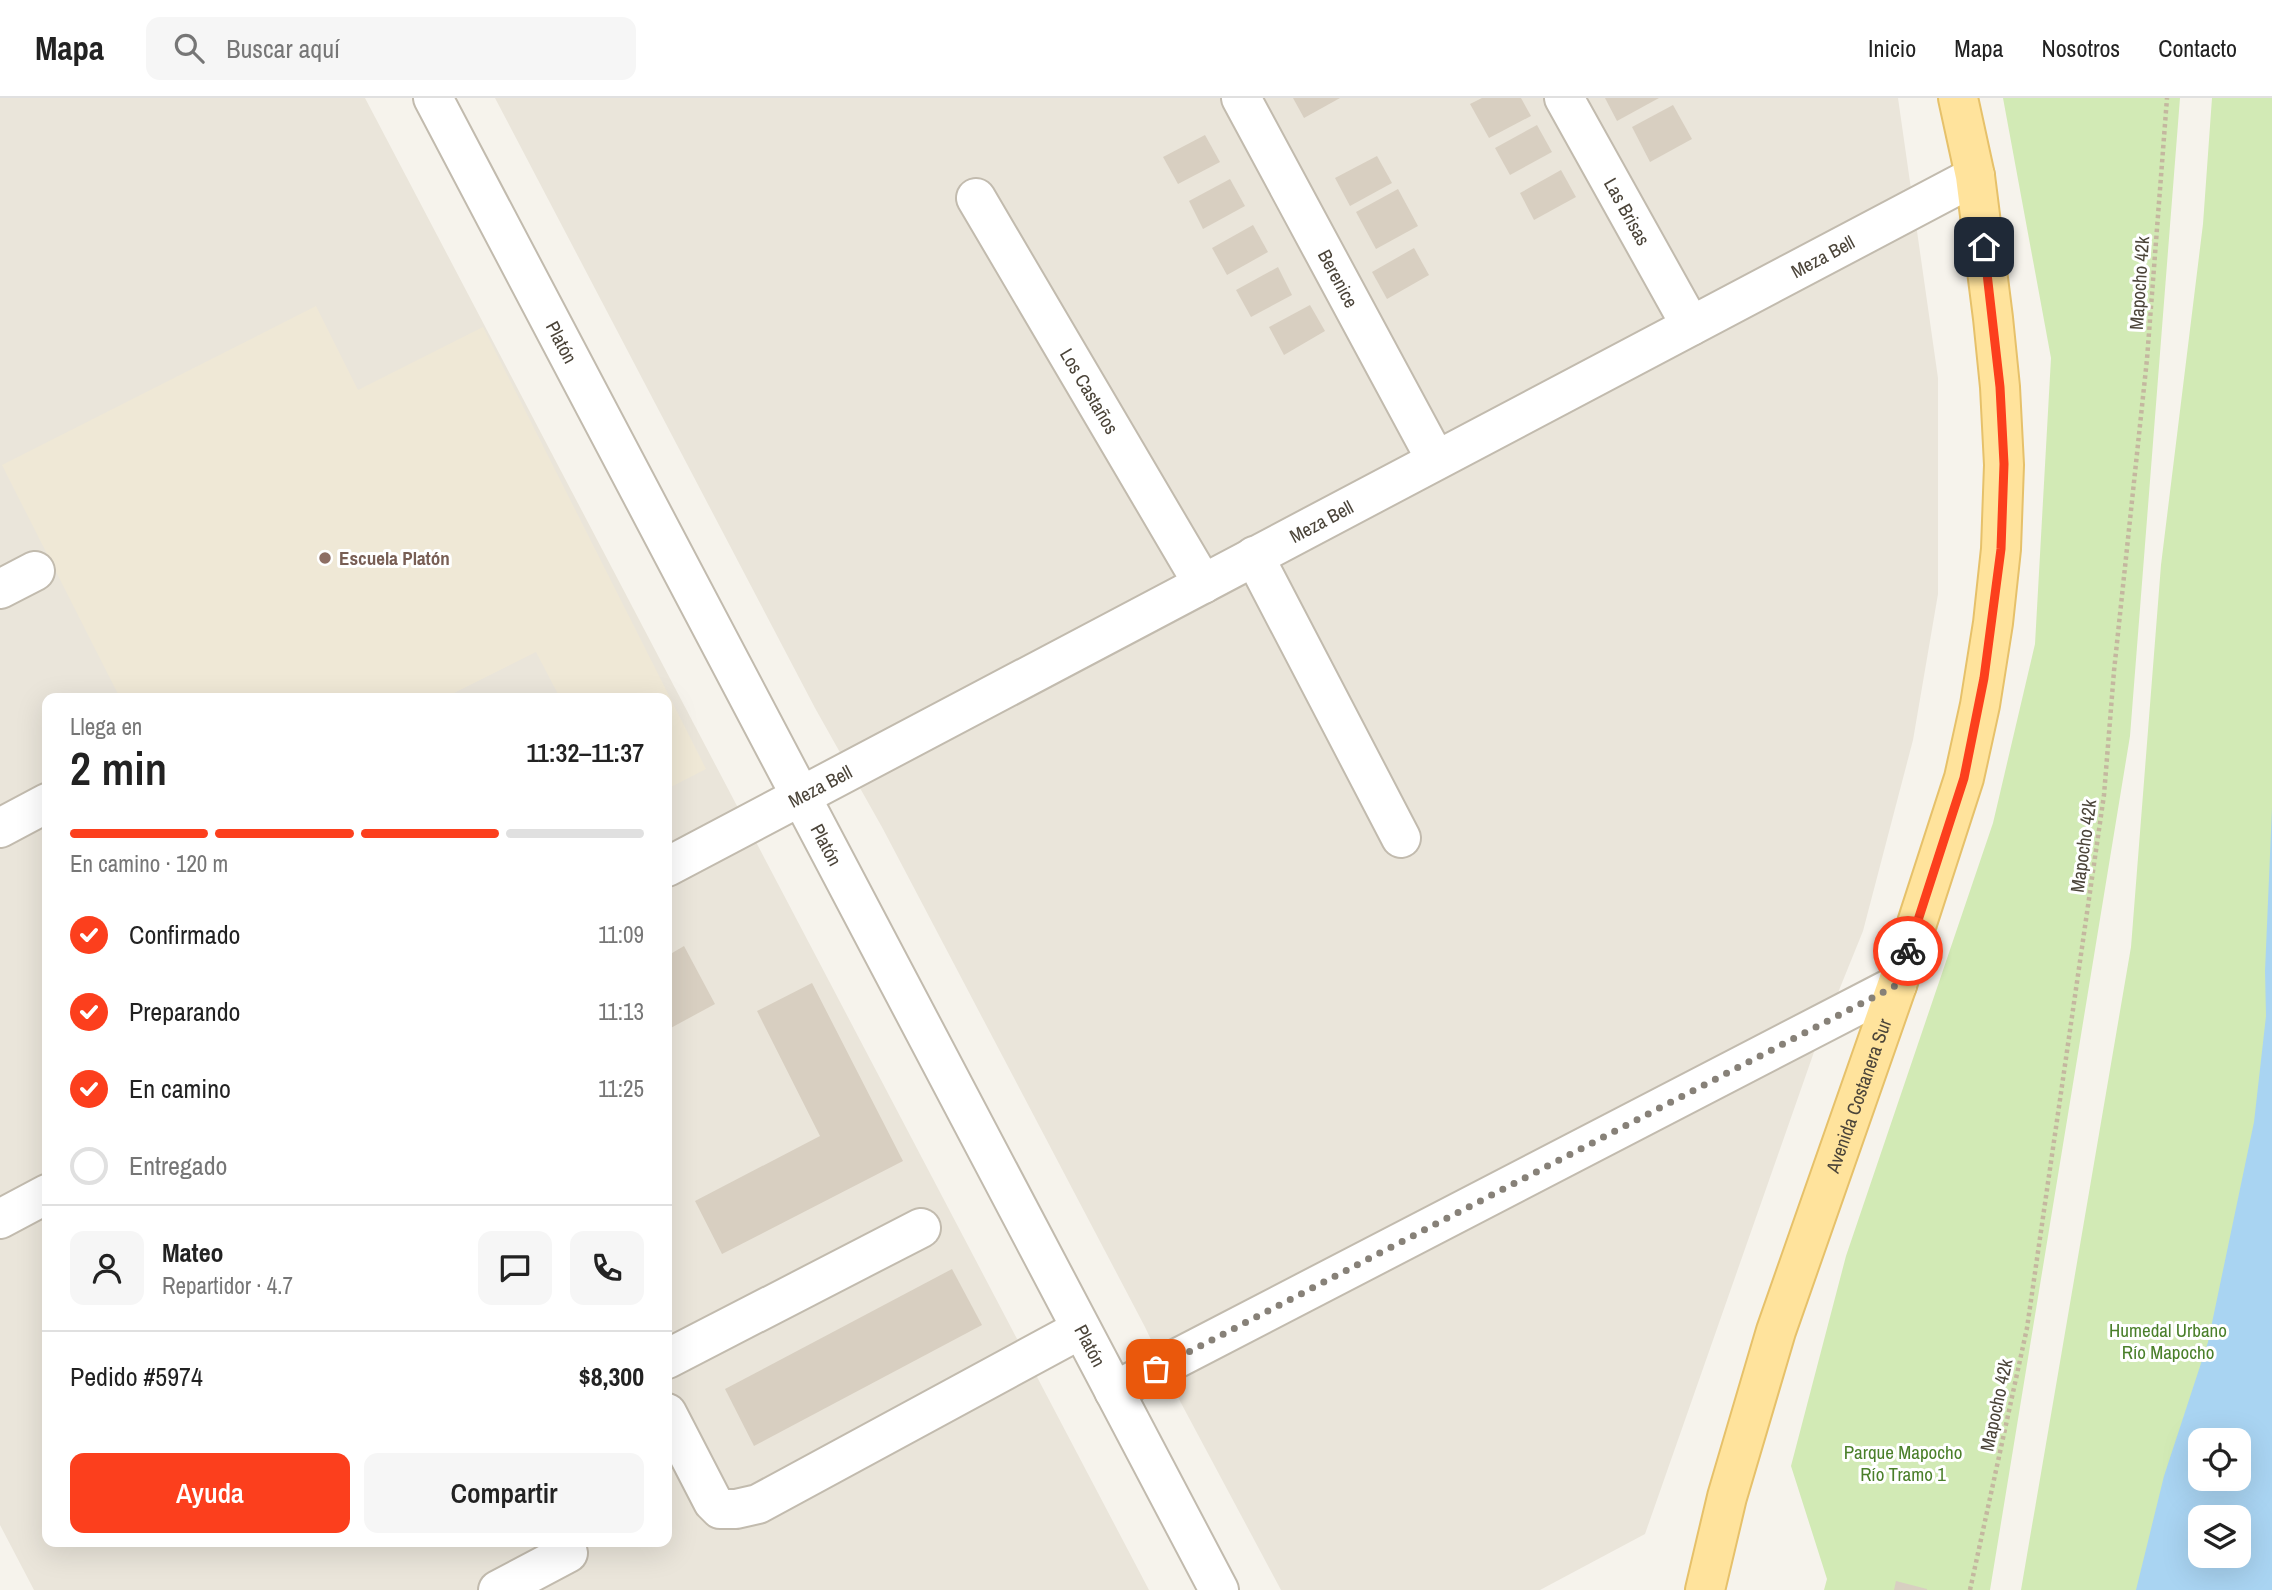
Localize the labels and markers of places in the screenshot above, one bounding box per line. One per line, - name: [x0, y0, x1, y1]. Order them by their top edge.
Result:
- pin: [1954, 217, 2014, 277]
- place label: Escuela Platón: [339, 545, 450, 571]
- marker: Escuela Platón: [317, 550, 333, 566]
- pin: [1126, 1339, 1186, 1399]

